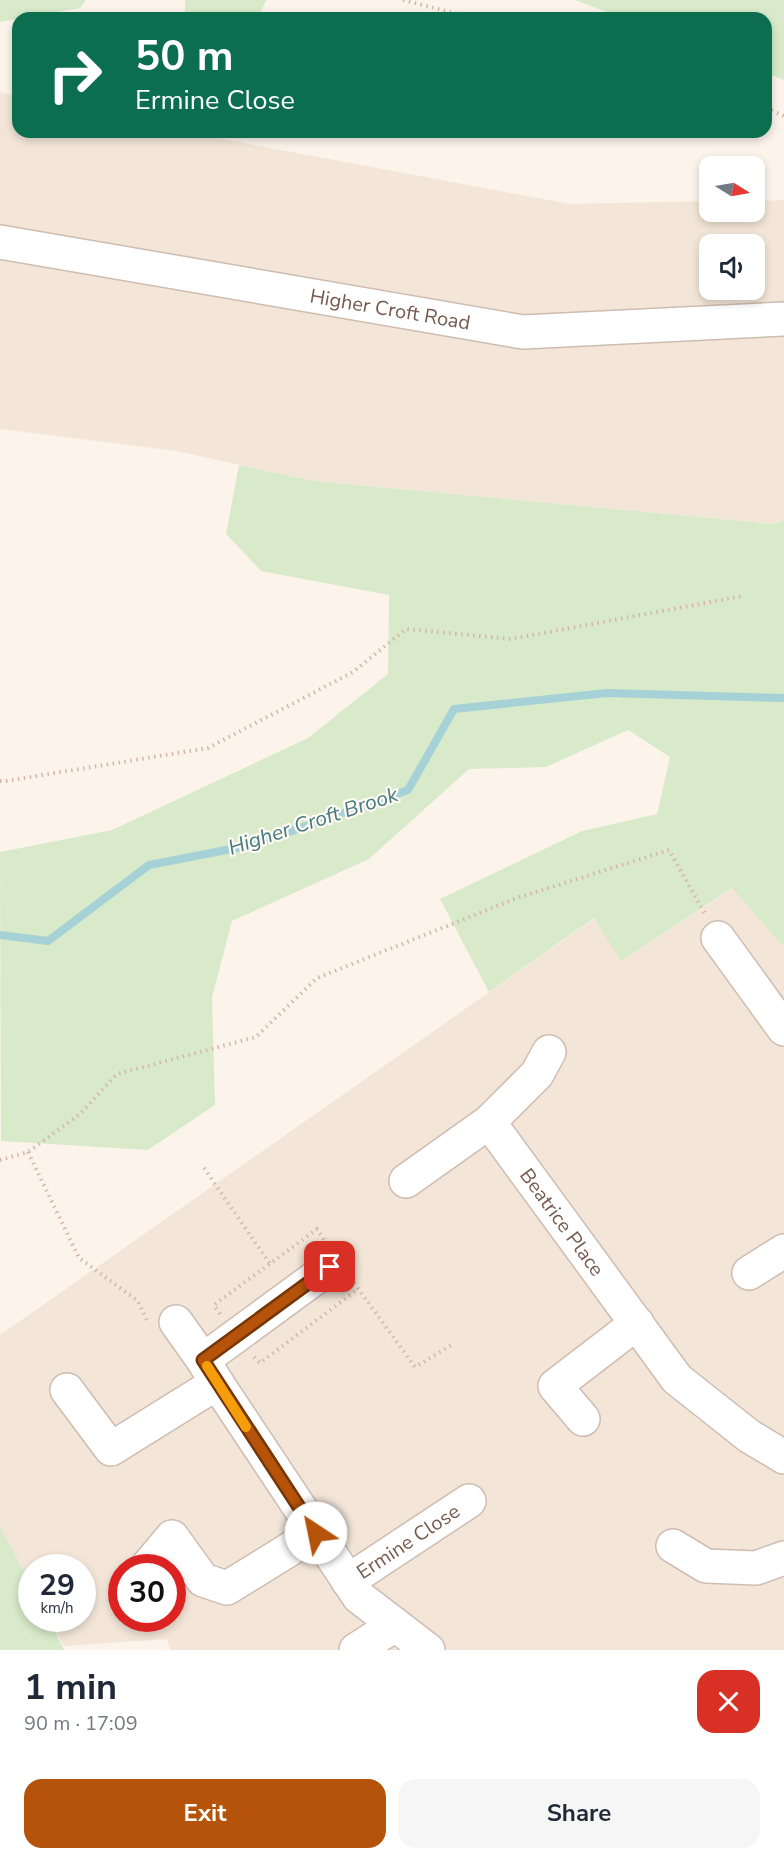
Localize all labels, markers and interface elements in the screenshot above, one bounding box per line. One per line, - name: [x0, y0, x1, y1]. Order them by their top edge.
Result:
- text: 50 m: [135, 28, 234, 85]
- icon: right: [36, 36, 114, 114]
- text: Ermine Close: [135, 82, 295, 119]
- north arrow: [699, 156, 765, 222]
- map controls: [699, 156, 765, 300]
- button: sound: [699, 234, 765, 300]
- street label: Higher Croft Road: [308, 283, 472, 337]
- water label: Higher Croft Brook: [225, 780, 402, 862]
- street label: Beatrice Place: [513, 1163, 610, 1282]
- pin: [304, 1241, 355, 1292]
- icon: arrive: [313, 1250, 346, 1283]
- street label: Ermine Close: [351, 1498, 465, 1586]
- position arrow: [284, 1501, 348, 1565]
- speed limit sign: 30: [108, 1554, 186, 1632]
- text: 29: [39, 1565, 75, 1606]
- text: km/h: [40, 1598, 74, 1618]
- text: 1 min: [24, 1663, 117, 1712]
- button: close: [697, 1670, 760, 1733]
- text: 90 m · 17:09: [24, 1710, 138, 1737]
- button: Exit: [24, 1779, 386, 1848]
- button: Share: [398, 1779, 760, 1848]

